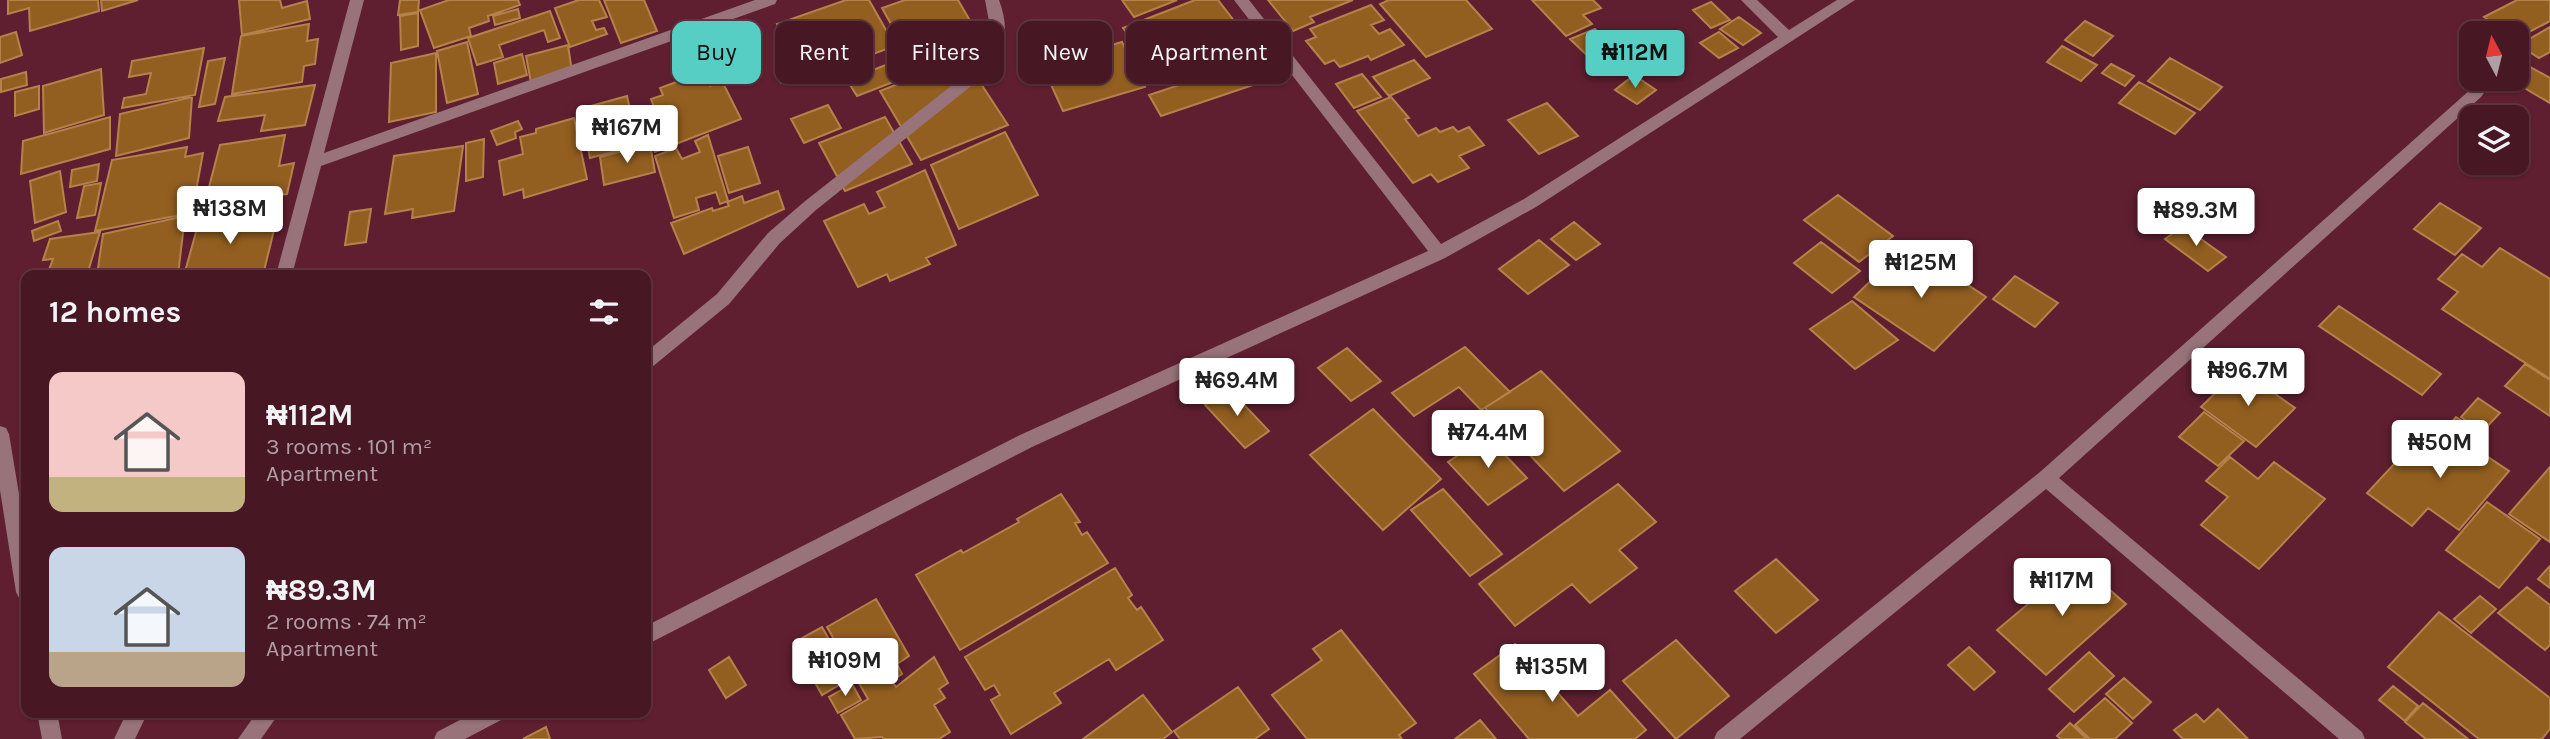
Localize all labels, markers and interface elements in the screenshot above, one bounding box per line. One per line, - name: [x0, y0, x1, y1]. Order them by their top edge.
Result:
- chip: Buy: [672, 21, 761, 84]
- chip: Rent: [775, 21, 873, 84]
- chip: Filters: [887, 21, 1004, 84]
- chip: New: [1018, 21, 1112, 84]
- chip: Apartment: [1126, 21, 1291, 84]
- north arrow: [2459, 21, 2529, 91]
- map controls: [2459, 21, 2529, 175]
- pin: ₦112M: [1586, 31, 1684, 90]
- text: ₦112M: [1601, 39, 1669, 66]
- button: layers: [2459, 105, 2529, 175]
- pin: ₦167M: [578, 106, 676, 165]
- text: ₦167M: [592, 114, 662, 141]
- pin: ₦138M: [181, 187, 279, 246]
- pin: ₦89.3M: [2139, 188, 2253, 248]
- text: ₦138M: [193, 195, 267, 222]
- text: ₦89.3M: [2154, 197, 2238, 224]
- pin: ₦125M: [1872, 240, 1970, 300]
- text: ₦125M: [1885, 249, 1957, 276]
- icon: filters: [585, 293, 623, 331]
- text: 12 homes: [49, 294, 181, 330]
- pin: ₦96.7M: [2191, 348, 2305, 408]
- text: ₦96.7M: [2207, 357, 2289, 384]
- pin: ₦69.4M: [1180, 358, 1294, 418]
- text: ₦69.4M: [1195, 367, 1279, 394]
- text: ₦112M: [266, 397, 353, 433]
- icon: home: [105, 400, 189, 484]
- pin: ₦74.4M: [1431, 410, 1545, 470]
- text: ₦74.4M: [1448, 419, 1528, 446]
- pin: ₦50M: [2399, 420, 2481, 480]
- text: ₦50M: [2408, 429, 2472, 456]
- text: 3 rooms · 101 m²: [266, 433, 432, 460]
- text: Apartment: [266, 460, 378, 487]
- pin: ₦117M: [2013, 558, 2111, 618]
- text: ₦117M: [2030, 567, 2094, 594]
- text: ₦89.3M: [266, 572, 377, 608]
- icon: home: [105, 575, 189, 659]
- text: 2 rooms · 74 m²: [266, 608, 427, 635]
- text: Apartment: [266, 635, 378, 662]
- pin: ₦109M: [796, 638, 894, 698]
- pin: ₦135M: [1503, 644, 1601, 704]
- text: ₦109M: [808, 647, 882, 674]
- text: ₦135M: [1516, 653, 1588, 680]

